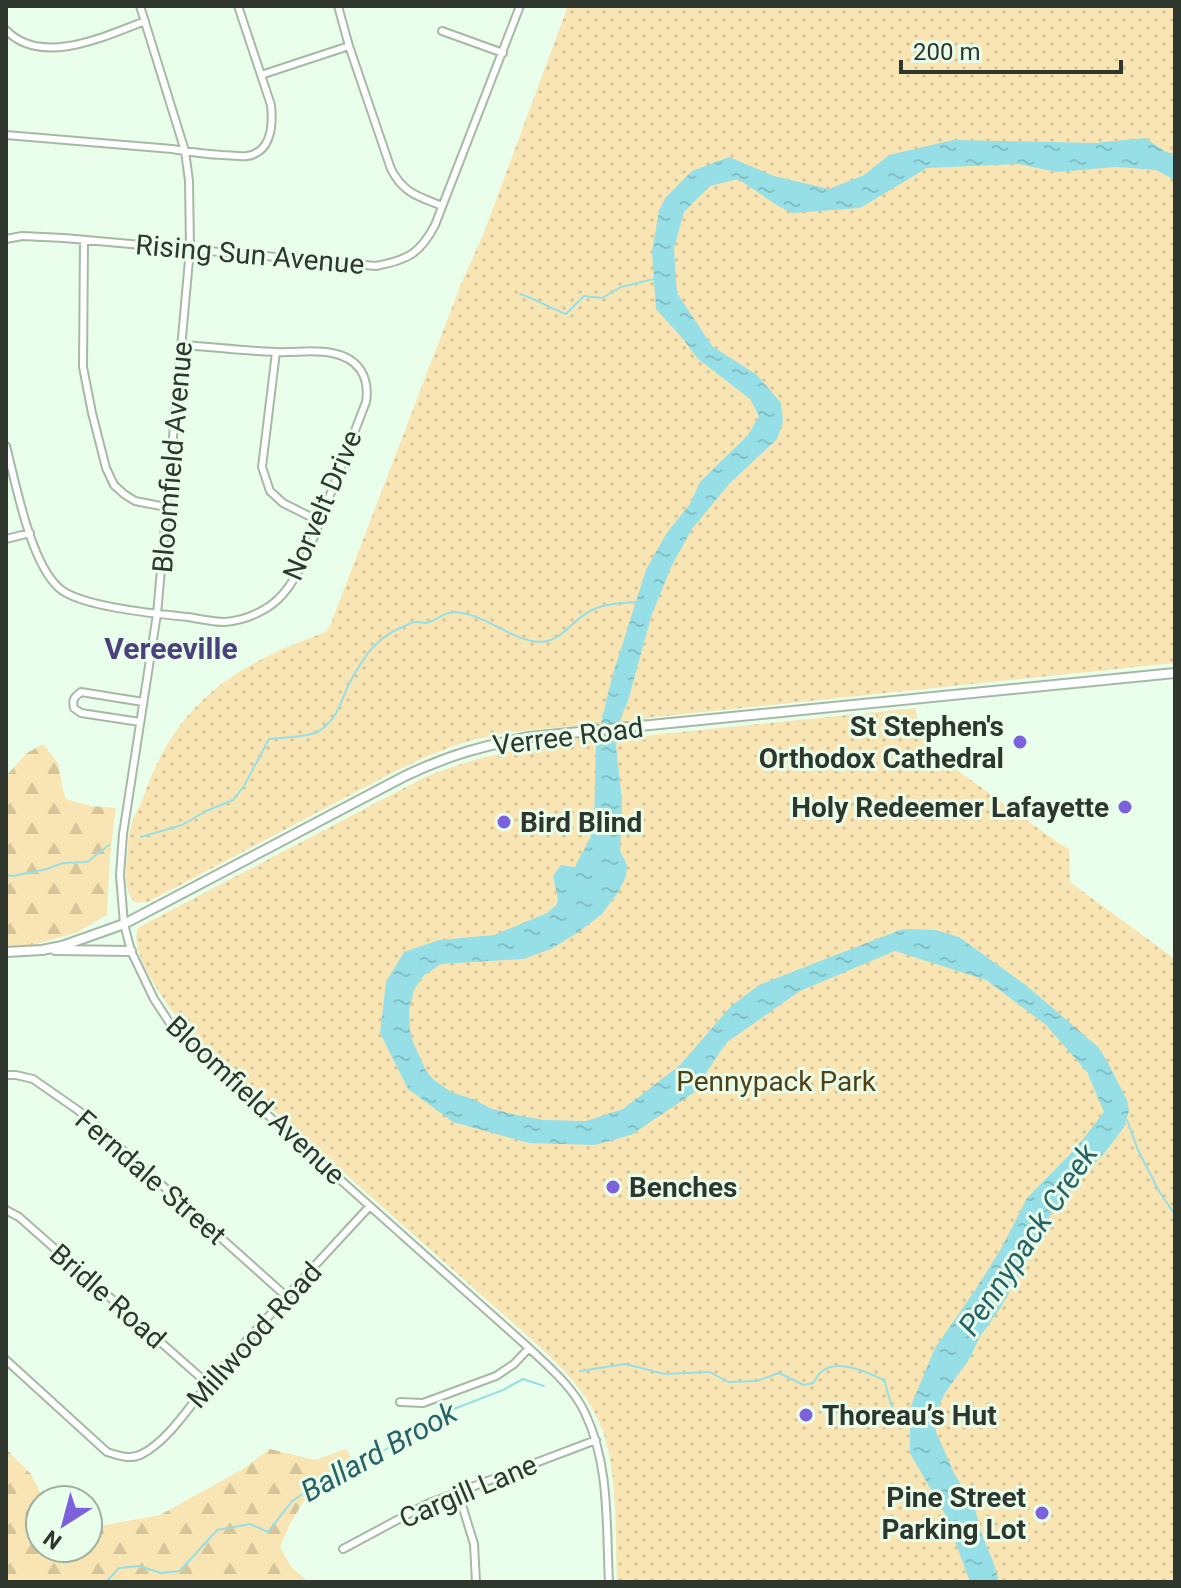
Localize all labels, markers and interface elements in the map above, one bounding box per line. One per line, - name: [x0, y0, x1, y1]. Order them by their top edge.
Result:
- scale bar: [901, 24, 1121, 74]
- text: 200 m: [913, 38, 980, 66]
- street label: Rising Sun Avenue: [134, 228, 366, 281]
- street label: Bloomfield Avenue: [146, 340, 199, 574]
- street label: Norvelt Drive: [276, 425, 369, 585]
- district label: Vereeville: [104, 631, 238, 666]
- place label: St Stephen's Orthodox Cathedral: [759, 710, 1004, 775]
- street label: Verree Road: [491, 711, 645, 762]
- marker: St Stephen's Orthodox Cathedral: [1011, 733, 1029, 751]
- place label: Holy Redeemer Lafayette: [791, 791, 1109, 824]
- marker: Holy Redeemer Lafayette: [1116, 798, 1134, 816]
- place label: Bird Blind: [520, 806, 642, 839]
- marker: Bird Blind: [495, 813, 513, 831]
- street label: Bloomfield Avenue: [159, 1009, 352, 1192]
- park label: Pennypack Park: [676, 1065, 877, 1098]
- street label: Ferndale Street: [69, 1103, 233, 1252]
- water label: Pennypack Creek: [951, 1136, 1105, 1342]
- place label: Benches: [629, 1171, 737, 1204]
- marker: Benches: [604, 1178, 622, 1196]
- street label: Bridle Road: [43, 1237, 172, 1356]
- street label: Millwood Road: [180, 1256, 328, 1415]
- water label: Ballard Brook: [295, 1394, 464, 1509]
- place label: Thoreau’s Hut: [822, 1399, 997, 1432]
- marker: Thoreau’s Hut: [797, 1406, 815, 1424]
- street label: Cargill Lane: [394, 1448, 542, 1535]
- place label: Pine Street Parking Lot: [881, 1481, 1026, 1546]
- north arrow: [24, 1484, 104, 1564]
- marker: Pine Street Parking Lot: [1033, 1504, 1051, 1522]
- text: N: [39, 1525, 66, 1554]

